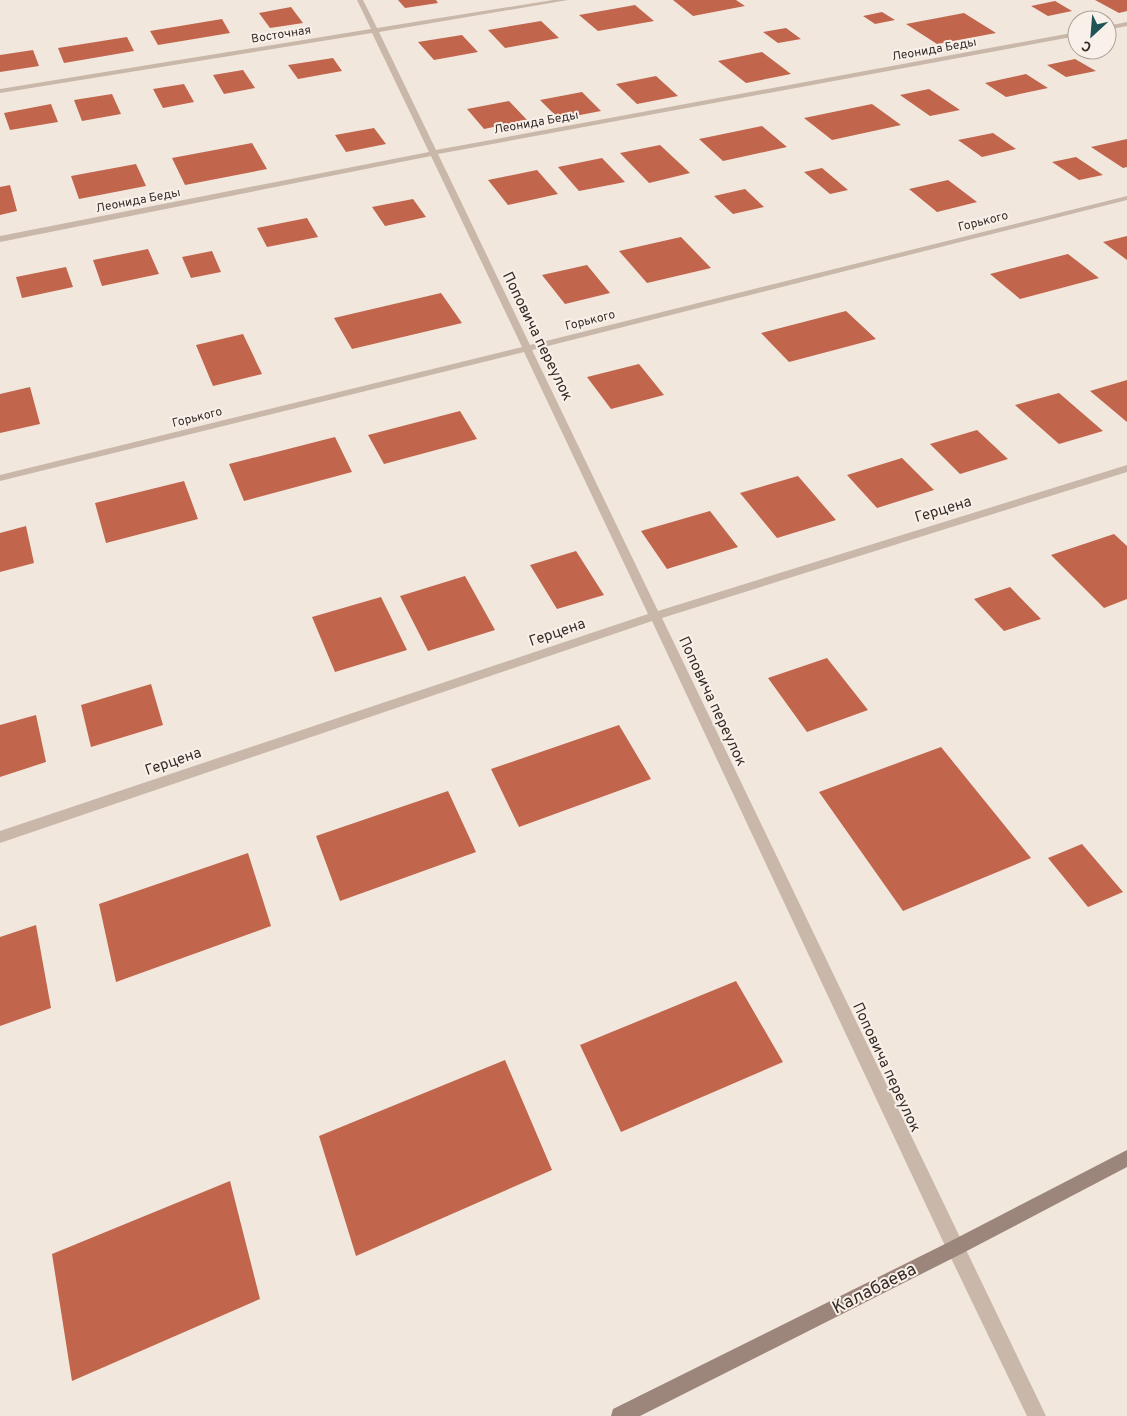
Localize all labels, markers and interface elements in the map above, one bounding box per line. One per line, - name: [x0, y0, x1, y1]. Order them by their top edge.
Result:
- north arrow: [1067, 10, 1117, 60]
- street label: Восточная: [250, 22, 312, 48]
- street label: Леонида Беды: [890, 35, 978, 65]
- text: С: [1079, 36, 1095, 55]
- street label: Леонида Беды: [492, 108, 580, 138]
- street label: Леонида Беды: [94, 185, 182, 217]
- street label: Горького: [957, 208, 1010, 236]
- street label: Поповича переулок: [497, 269, 576, 404]
- street label: Горького: [564, 307, 617, 335]
- street label: Горького: [171, 404, 224, 432]
- street label: Герцена: [913, 493, 974, 528]
- street label: Герцена: [527, 615, 588, 652]
- street label: Поповича переулок: [673, 634, 750, 770]
- street label: Герцена: [143, 744, 204, 781]
- street label: Поповича переулок: [847, 1000, 924, 1136]
- street label: Калабаева: [829, 1258, 921, 1320]

